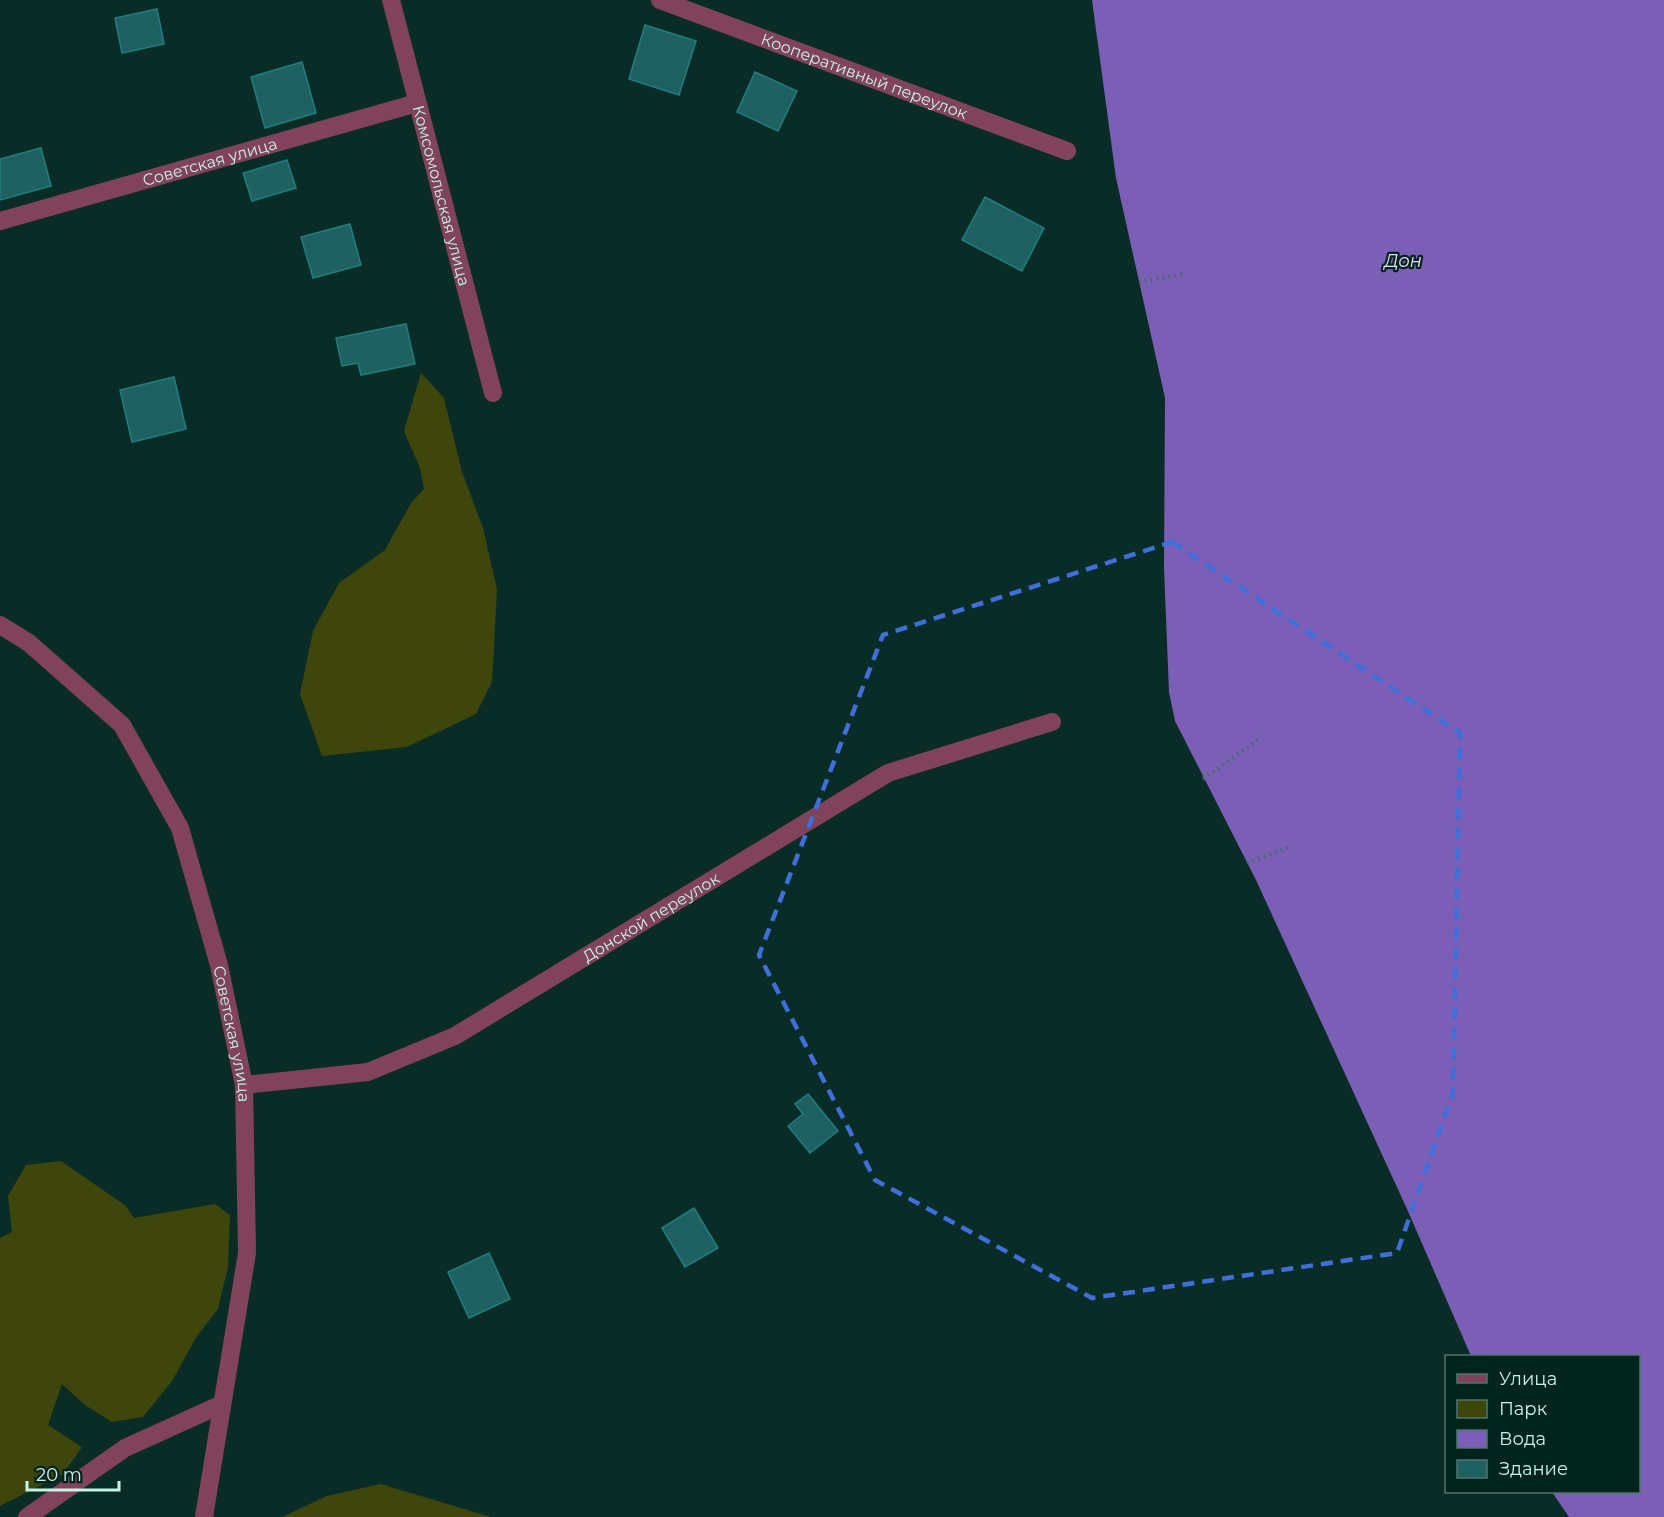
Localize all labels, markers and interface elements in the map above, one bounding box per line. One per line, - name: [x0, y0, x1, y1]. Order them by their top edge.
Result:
- street label: Кооперативный переулок: [758, 29, 971, 123]
- street label: Комсомольская улица: [409, 103, 474, 288]
- street label: Советская улица: [140, 134, 279, 190]
- water label: Дон: [1382, 250, 1422, 272]
- street label: Донской переулок: [579, 868, 724, 966]
- street label: Советская улица: [209, 964, 253, 1102]
- legend: [1445, 1355, 1640, 1493]
- text: Улица: [1499, 1368, 1557, 1390]
- text: Парк: [1499, 1398, 1548, 1420]
- text: Вода: [1499, 1428, 1546, 1450]
- scale bar: [27, 1454, 118, 1492]
- text: Здание: [1499, 1458, 1568, 1480]
- text: 20 m: [36, 1464, 82, 1486]

